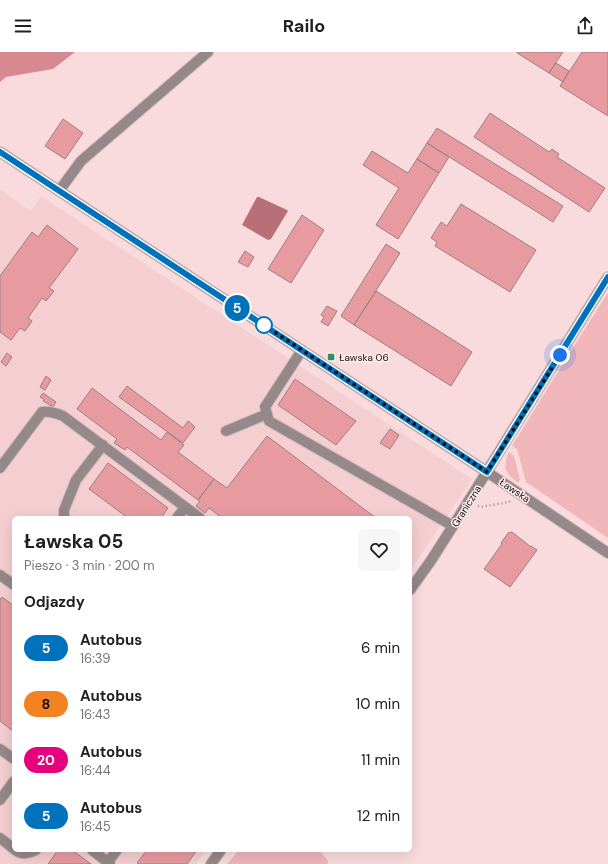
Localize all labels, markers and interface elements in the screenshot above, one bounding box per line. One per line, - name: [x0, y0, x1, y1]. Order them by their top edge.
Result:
- text: Railo: [283, 14, 325, 38]
- icon: menu: [12, 15, 34, 37]
- icon: share: [574, 15, 596, 37]
- line badge: 5: [224, 295, 250, 321]
- text: 5: [233, 299, 241, 317]
- unlabelled marker: [255, 316, 273, 334]
- your location: [550, 345, 570, 365]
- place label: Ławska 06: [339, 351, 389, 364]
- marker: Ławska 06: [326, 352, 336, 362]
- street label: Ławska: [497, 476, 532, 505]
- street label: Graniczna: [449, 483, 484, 529]
- text: Ławska 05: [24, 529, 123, 554]
- button: heart: [358, 529, 400, 571]
- text: Pieszo · 3 min · 200 m: [24, 557, 155, 574]
- text: Odjazdy: [24, 592, 85, 612]
- text: Autobus: [80, 630, 142, 650]
- text: 6 min: [361, 638, 400, 658]
- text: 5: [42, 639, 50, 657]
- text: 16:39: [80, 650, 110, 667]
- text: Autobus: [80, 686, 142, 706]
- text: 10 min: [355, 694, 400, 714]
- text: 8: [42, 695, 50, 713]
- text: 16:43: [80, 706, 110, 723]
- text: Autobus: [80, 742, 142, 762]
- text: 11 min: [361, 750, 400, 770]
- text: 20: [37, 751, 55, 769]
- text: 16:44: [80, 762, 111, 779]
- text: Autobus: [80, 798, 142, 818]
- text: 12 min: [357, 806, 400, 826]
- text: 5: [42, 807, 50, 825]
- text: 16:45: [80, 818, 111, 835]

